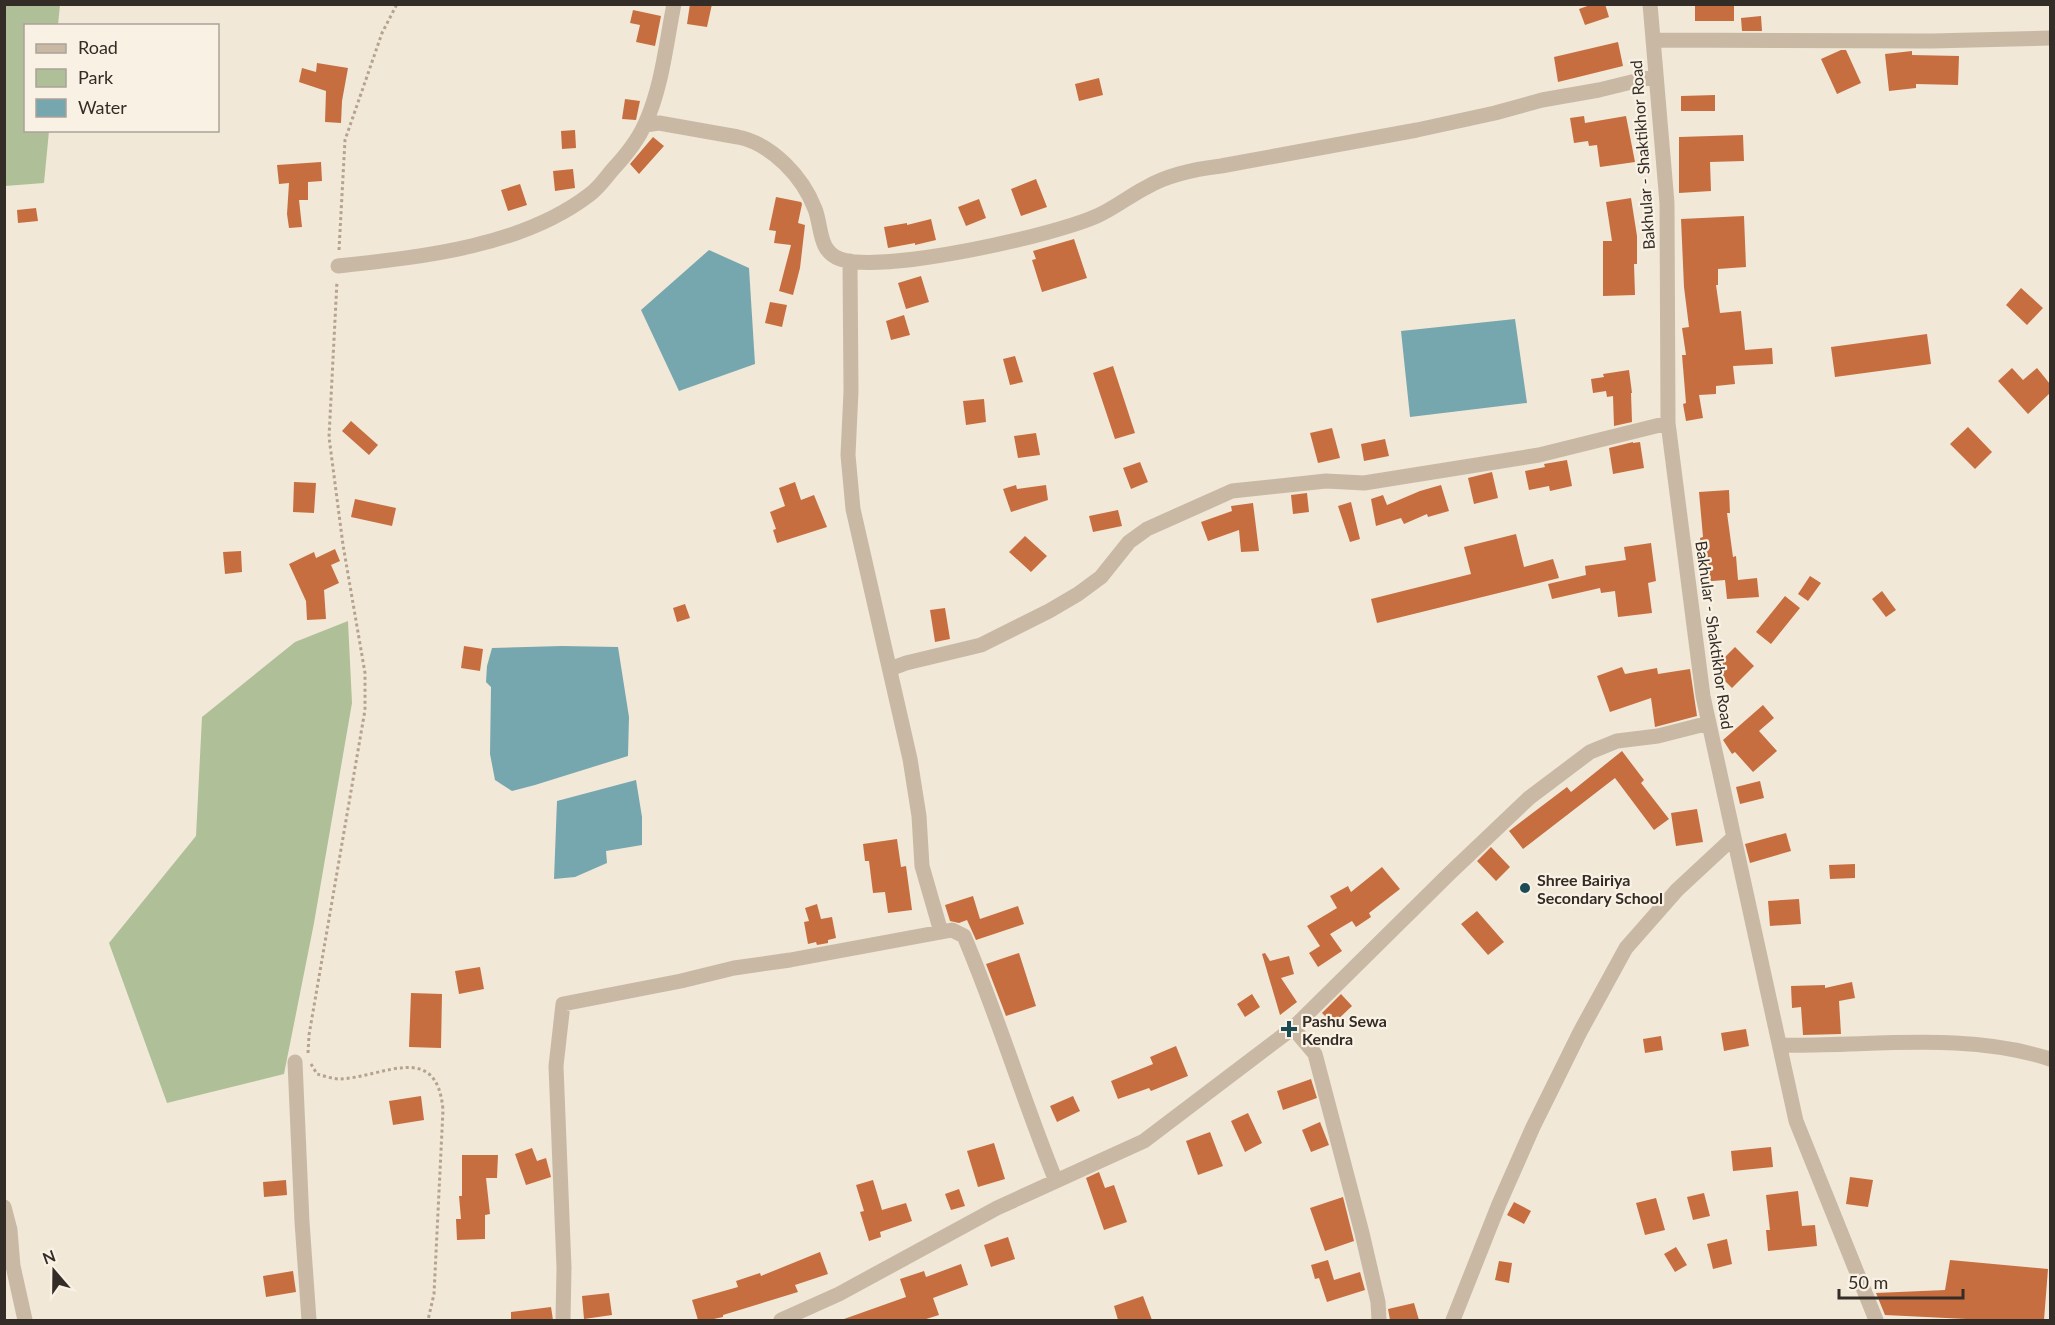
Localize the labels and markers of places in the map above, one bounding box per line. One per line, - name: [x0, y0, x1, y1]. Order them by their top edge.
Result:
- place label: Shree Bairiya Secondary School: [1537, 870, 1663, 907]
- marker: Shree Bairiya Secondary School: [1518, 881, 1532, 895]
- place label: Pashu Sewa Kendra: [1302, 1011, 1387, 1048]
- marker: Pashu Sewa Kendra: [1280, 1020, 1298, 1038]

